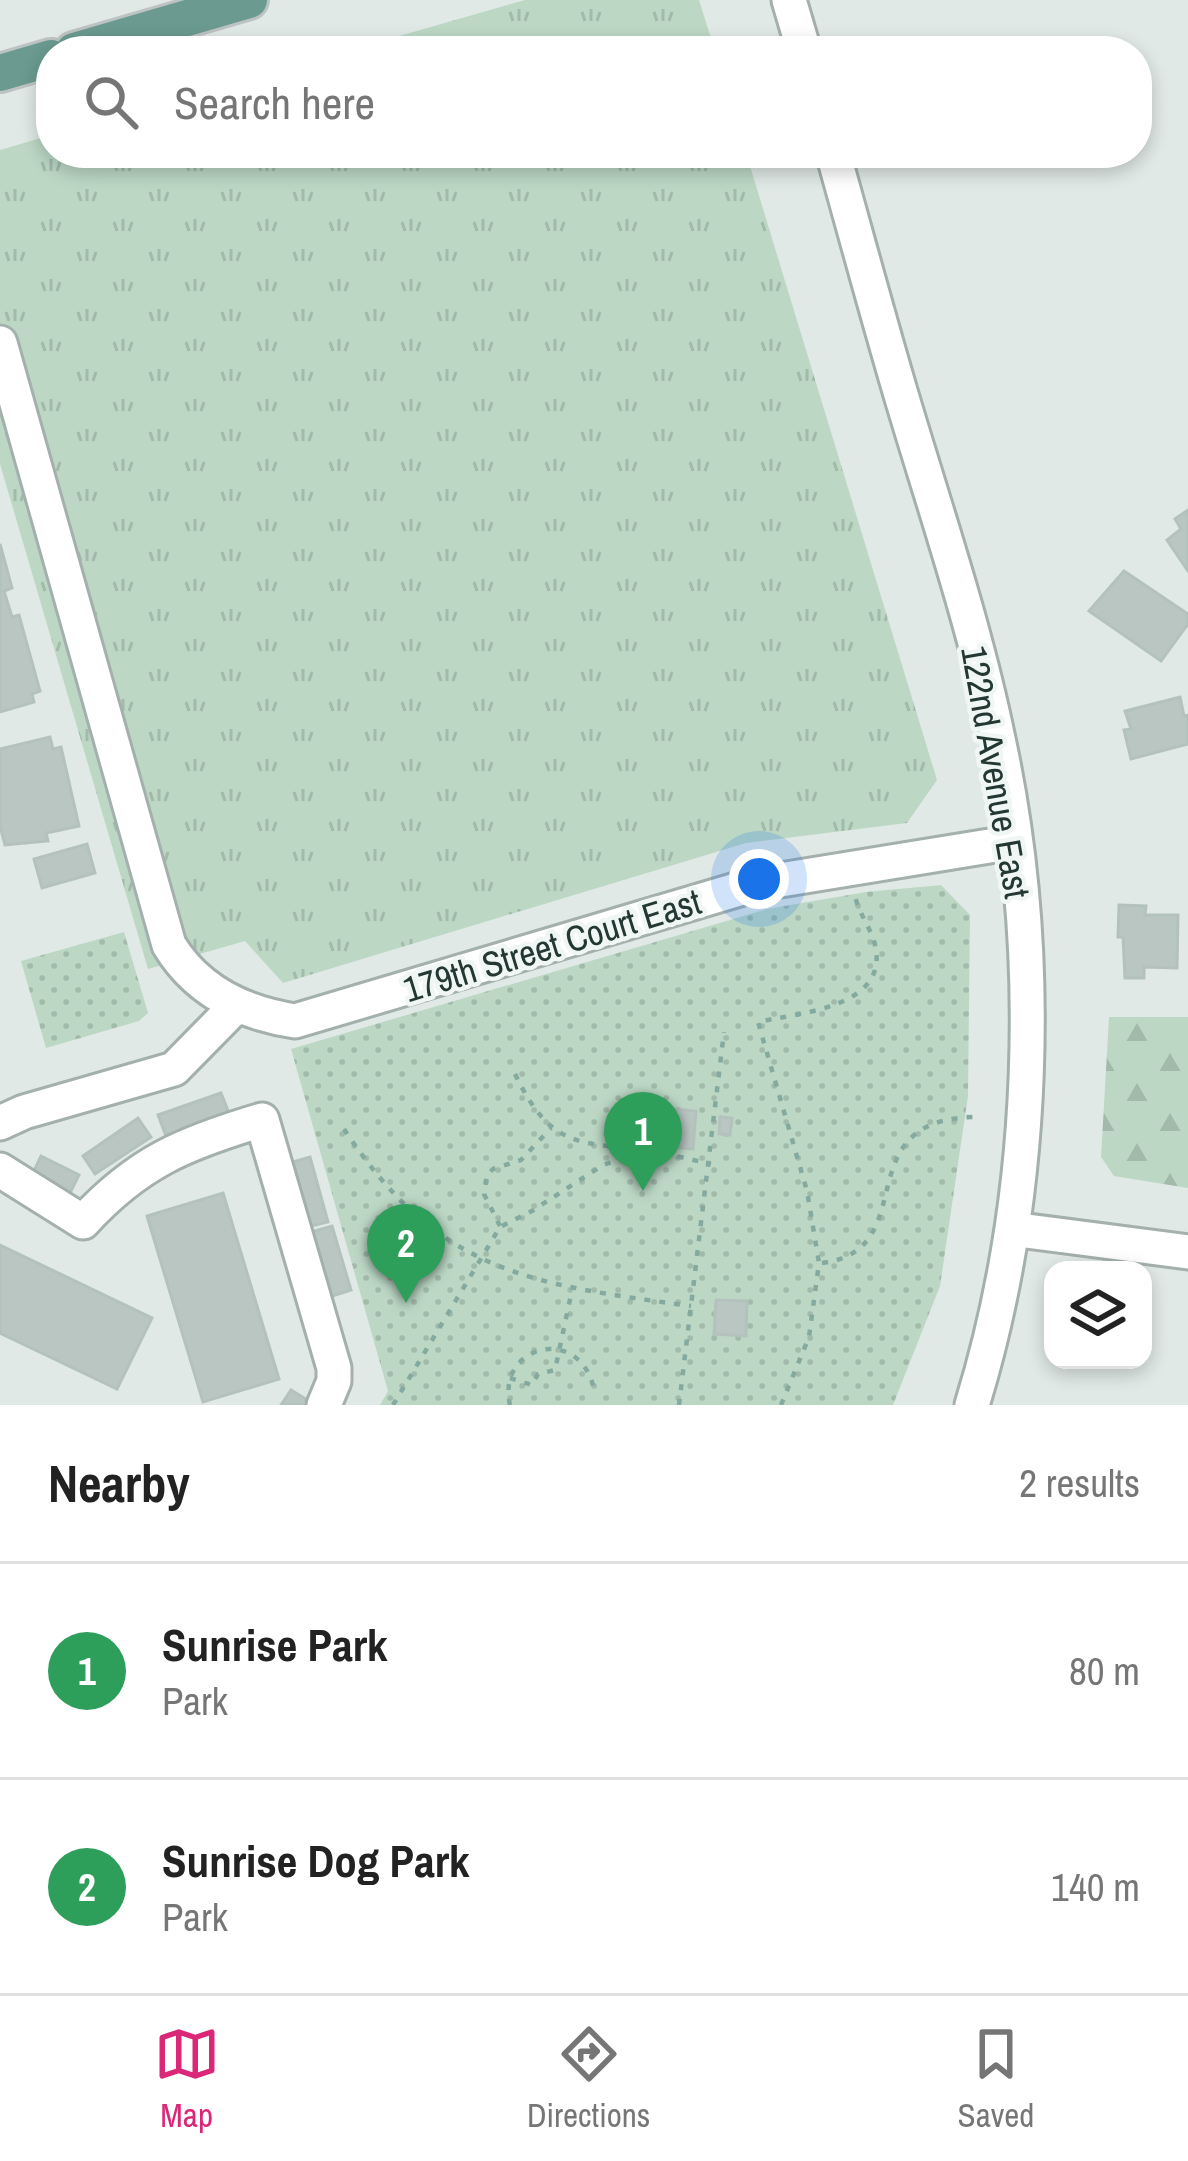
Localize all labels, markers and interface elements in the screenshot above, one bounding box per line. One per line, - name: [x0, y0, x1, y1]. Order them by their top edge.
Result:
- search box: [36, 36, 1152, 168]
- icon: search: [78, 69, 144, 135]
- text: Search here: [174, 72, 375, 133]
- street label: 122nd Avenue East: [950, 642, 1042, 902]
- your location: [729, 849, 789, 909]
- street label: 179th Street Court East: [397, 877, 707, 1013]
- pin: 1: [604, 1092, 682, 1191]
- pin: 2: [367, 1204, 445, 1303]
- map controls: [1044, 1261, 1152, 1369]
- button: layers: [1044, 1261, 1152, 1369]
- text: Nearby: [48, 1449, 190, 1518]
- text: 2 results: [1019, 1457, 1140, 1509]
- text: Sunrise Park: [162, 1614, 388, 1675]
- text: 1: [78, 1645, 96, 1697]
- text: 80 m: [1069, 1645, 1140, 1697]
- text: Park: [162, 1675, 228, 1727]
- text: Sunrise Dog Park: [162, 1830, 470, 1891]
- text: 2: [78, 1861, 96, 1913]
- text: 140 m: [1051, 1861, 1140, 1913]
- text: Park: [162, 1891, 228, 1943]
- tab: Map: [154, 2021, 220, 2137]
- tab: Directions: [527, 2021, 650, 2137]
- tab: Saved: [958, 2021, 1034, 2137]

